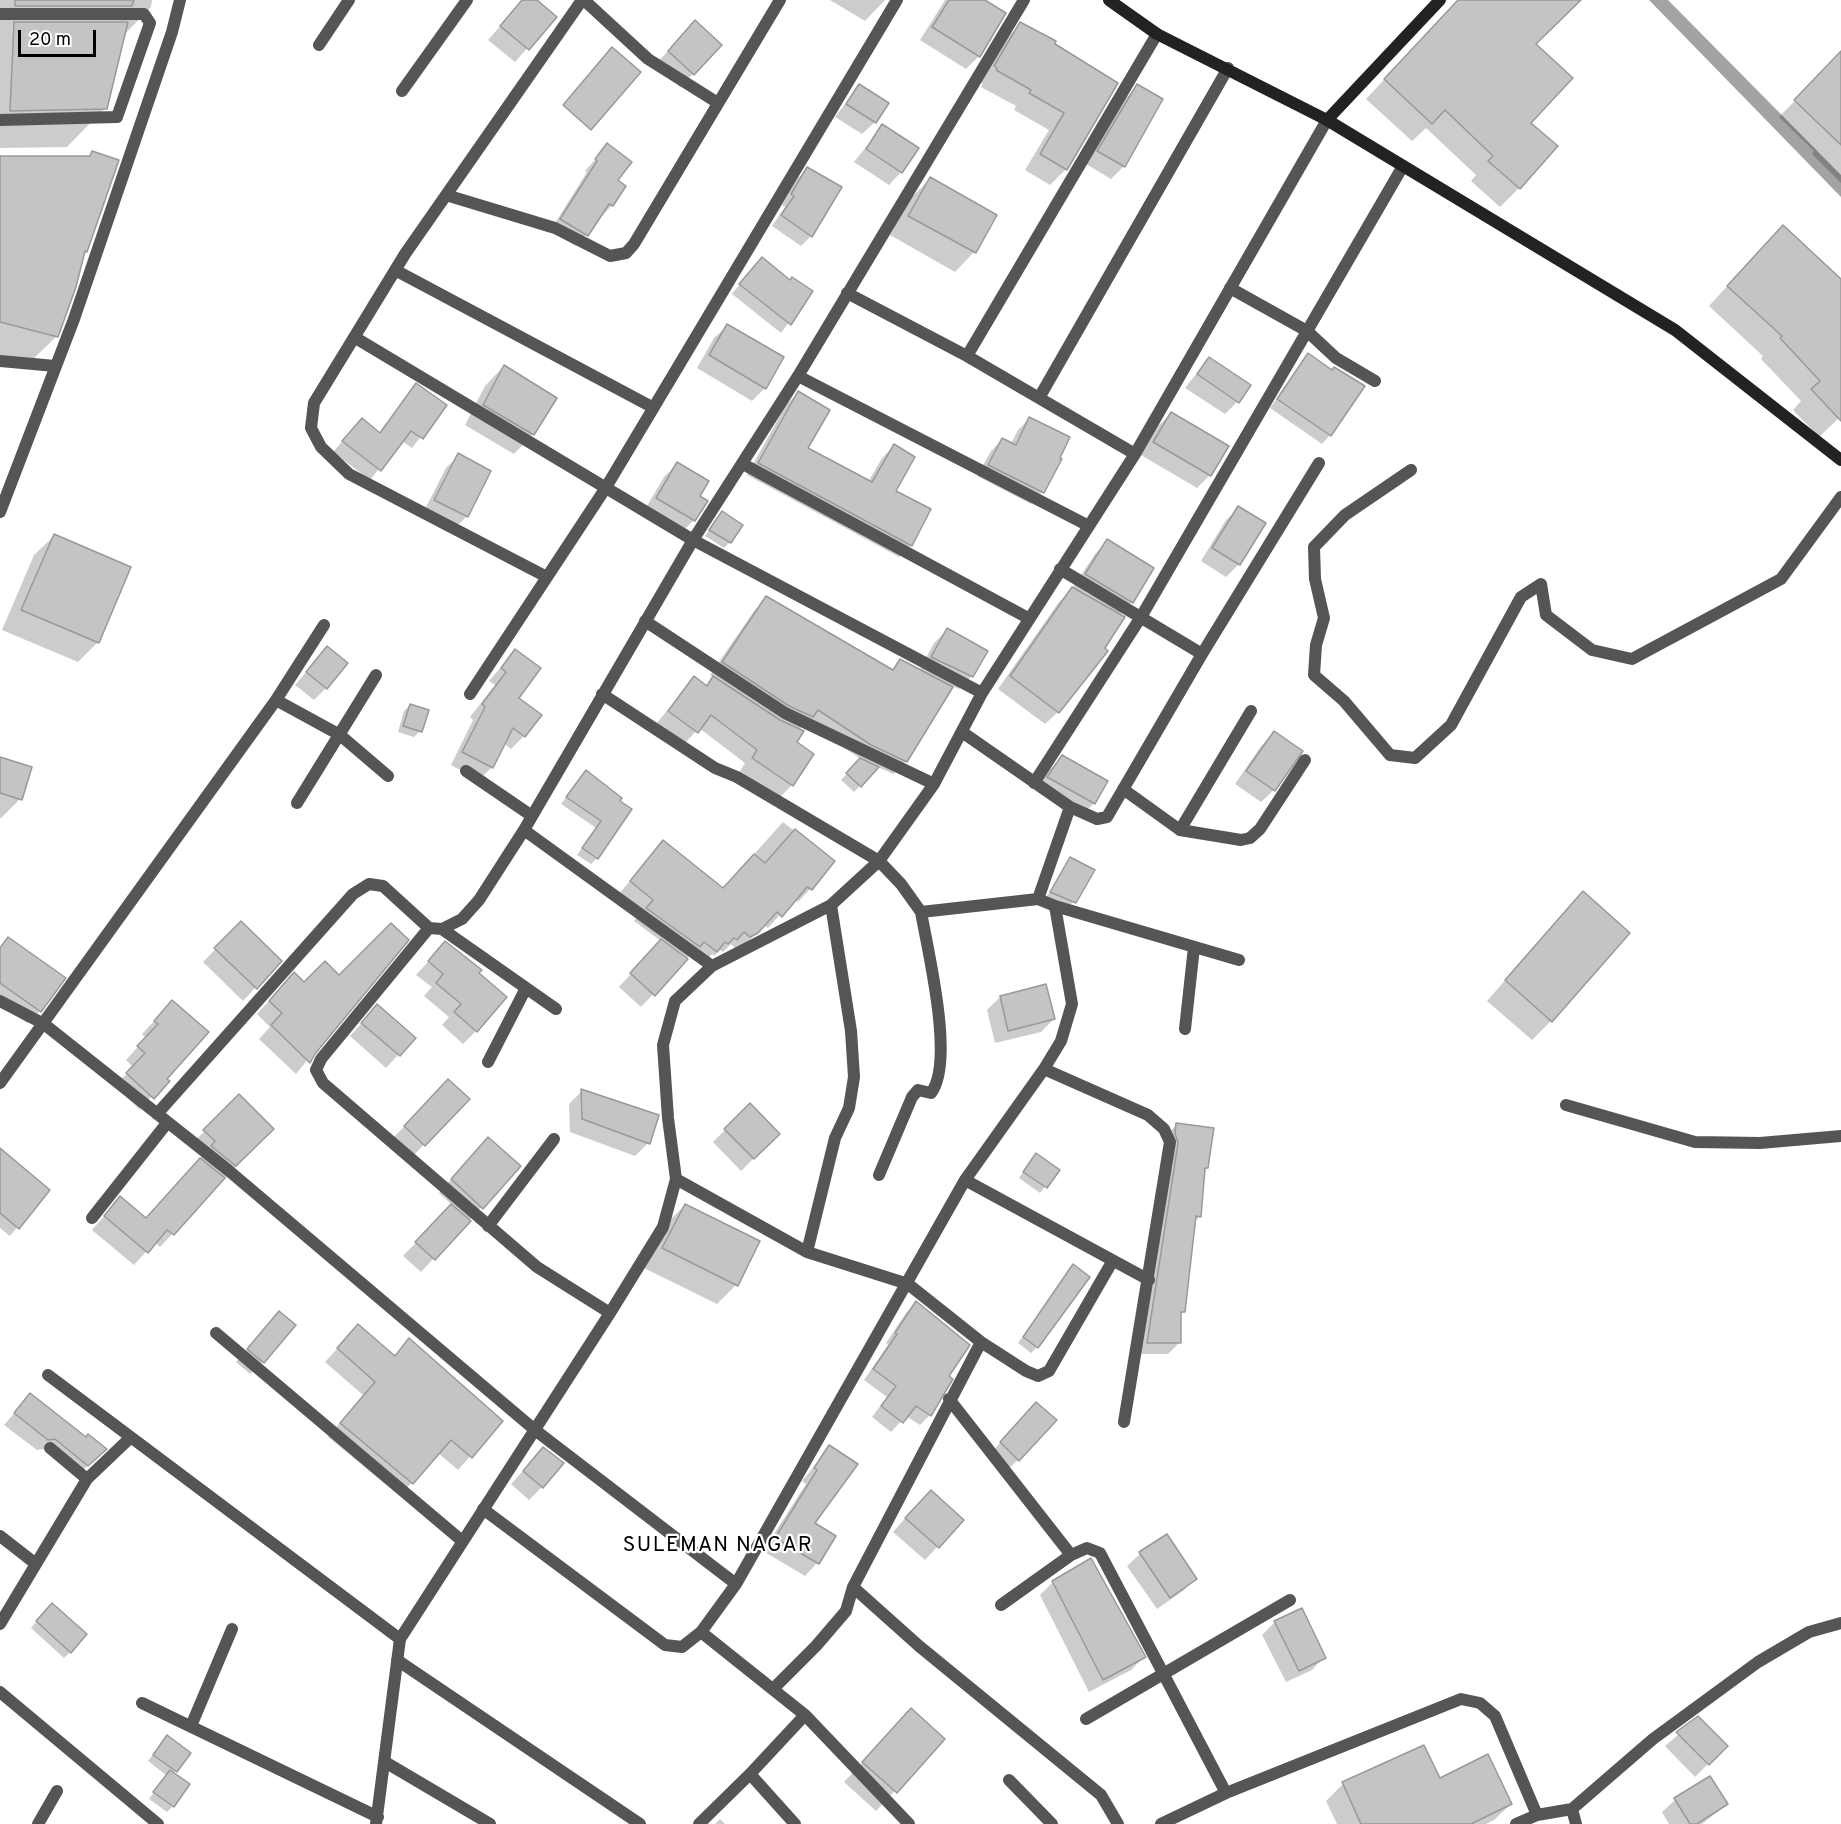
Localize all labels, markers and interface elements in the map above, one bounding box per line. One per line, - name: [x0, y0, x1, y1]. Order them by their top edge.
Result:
- scale bar: [21, 18, 99, 56]
- text: 20 m: [29, 29, 71, 52]
- district label: SULEMAN NAGAR: [623, 1534, 813, 1560]

